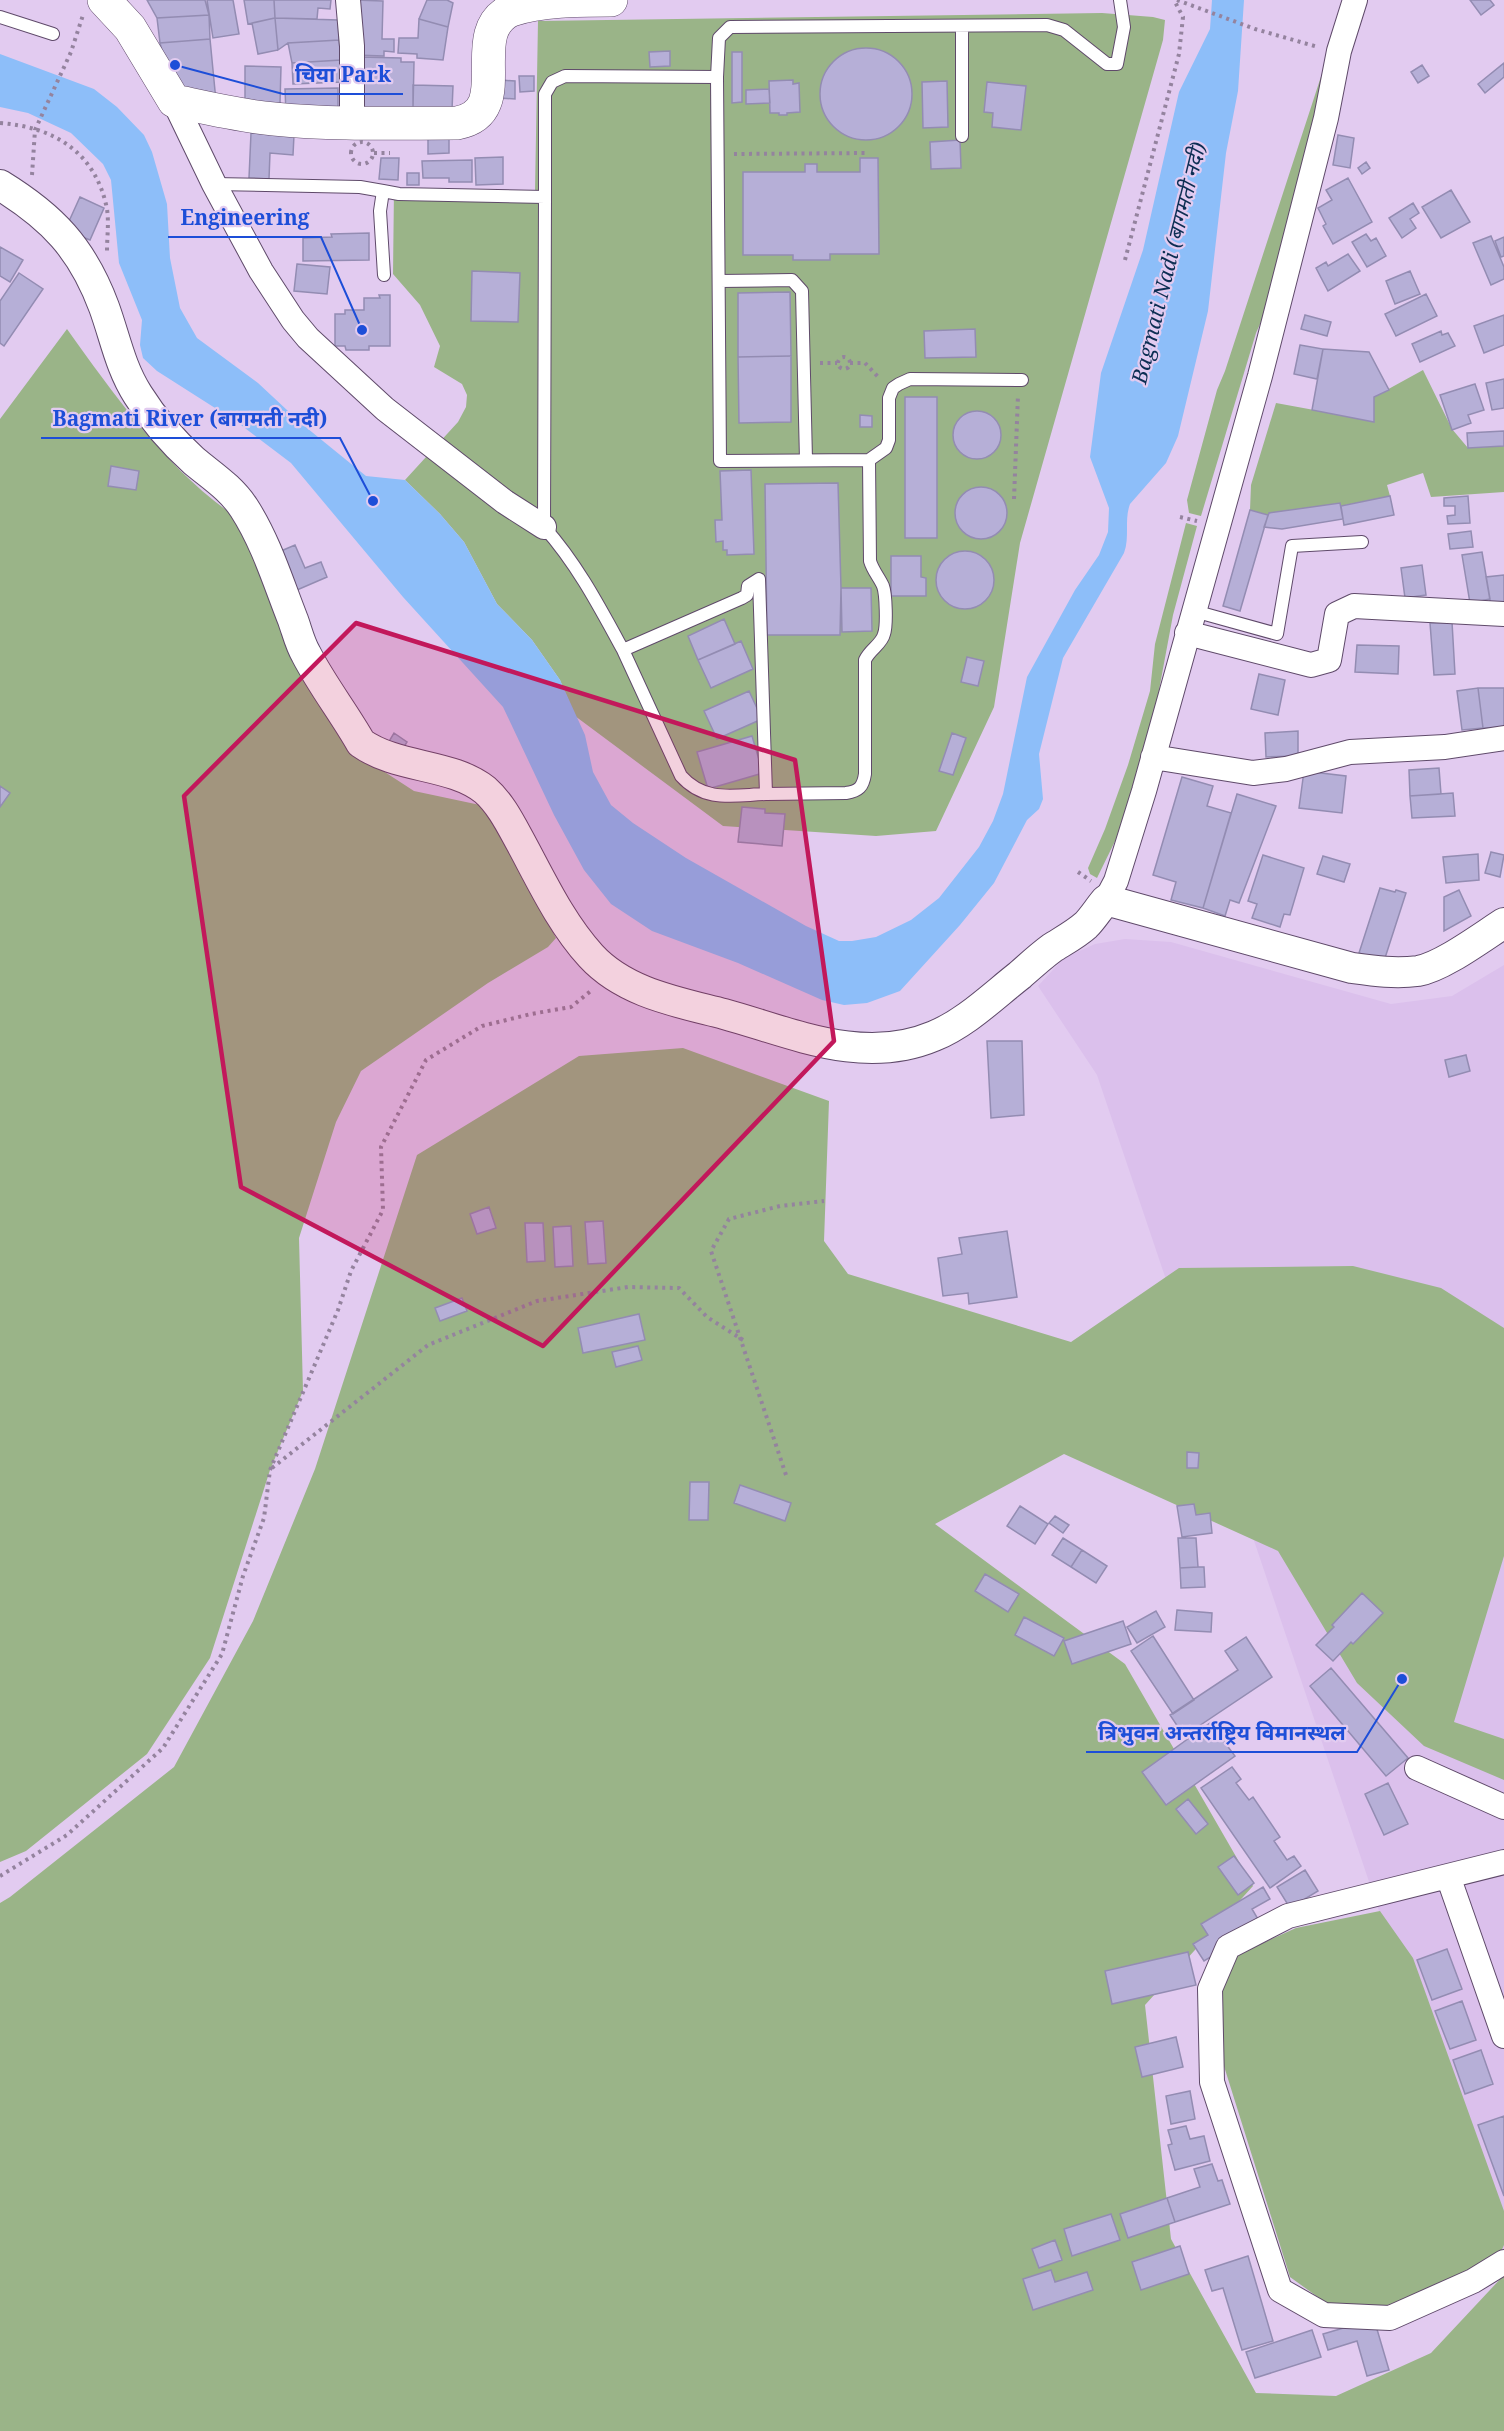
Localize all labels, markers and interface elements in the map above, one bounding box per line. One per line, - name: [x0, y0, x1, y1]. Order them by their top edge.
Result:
- callout: चिया Park: [283, 55, 403, 94]
- text: चिया Park: [295, 60, 392, 88]
- water label: Bagmati Nadi (बागमती नदी): [1124, 139, 1212, 387]
- callout: Engineering: [168, 198, 321, 237]
- text: Engineering: [180, 203, 310, 231]
- callout: Bagmati River (बागमती नदी): [41, 399, 340, 438]
- text: Bagmati River (बागमती नदी): [53, 404, 327, 432]
- callout: त्रिभुवन अन्तर्राष्ट्रिय विमानस्थल: [1086, 1713, 1357, 1752]
- text: त्रिभुवन अन्तर्राष्ट्रिय विमानस्थल: [1098, 1718, 1346, 1746]

